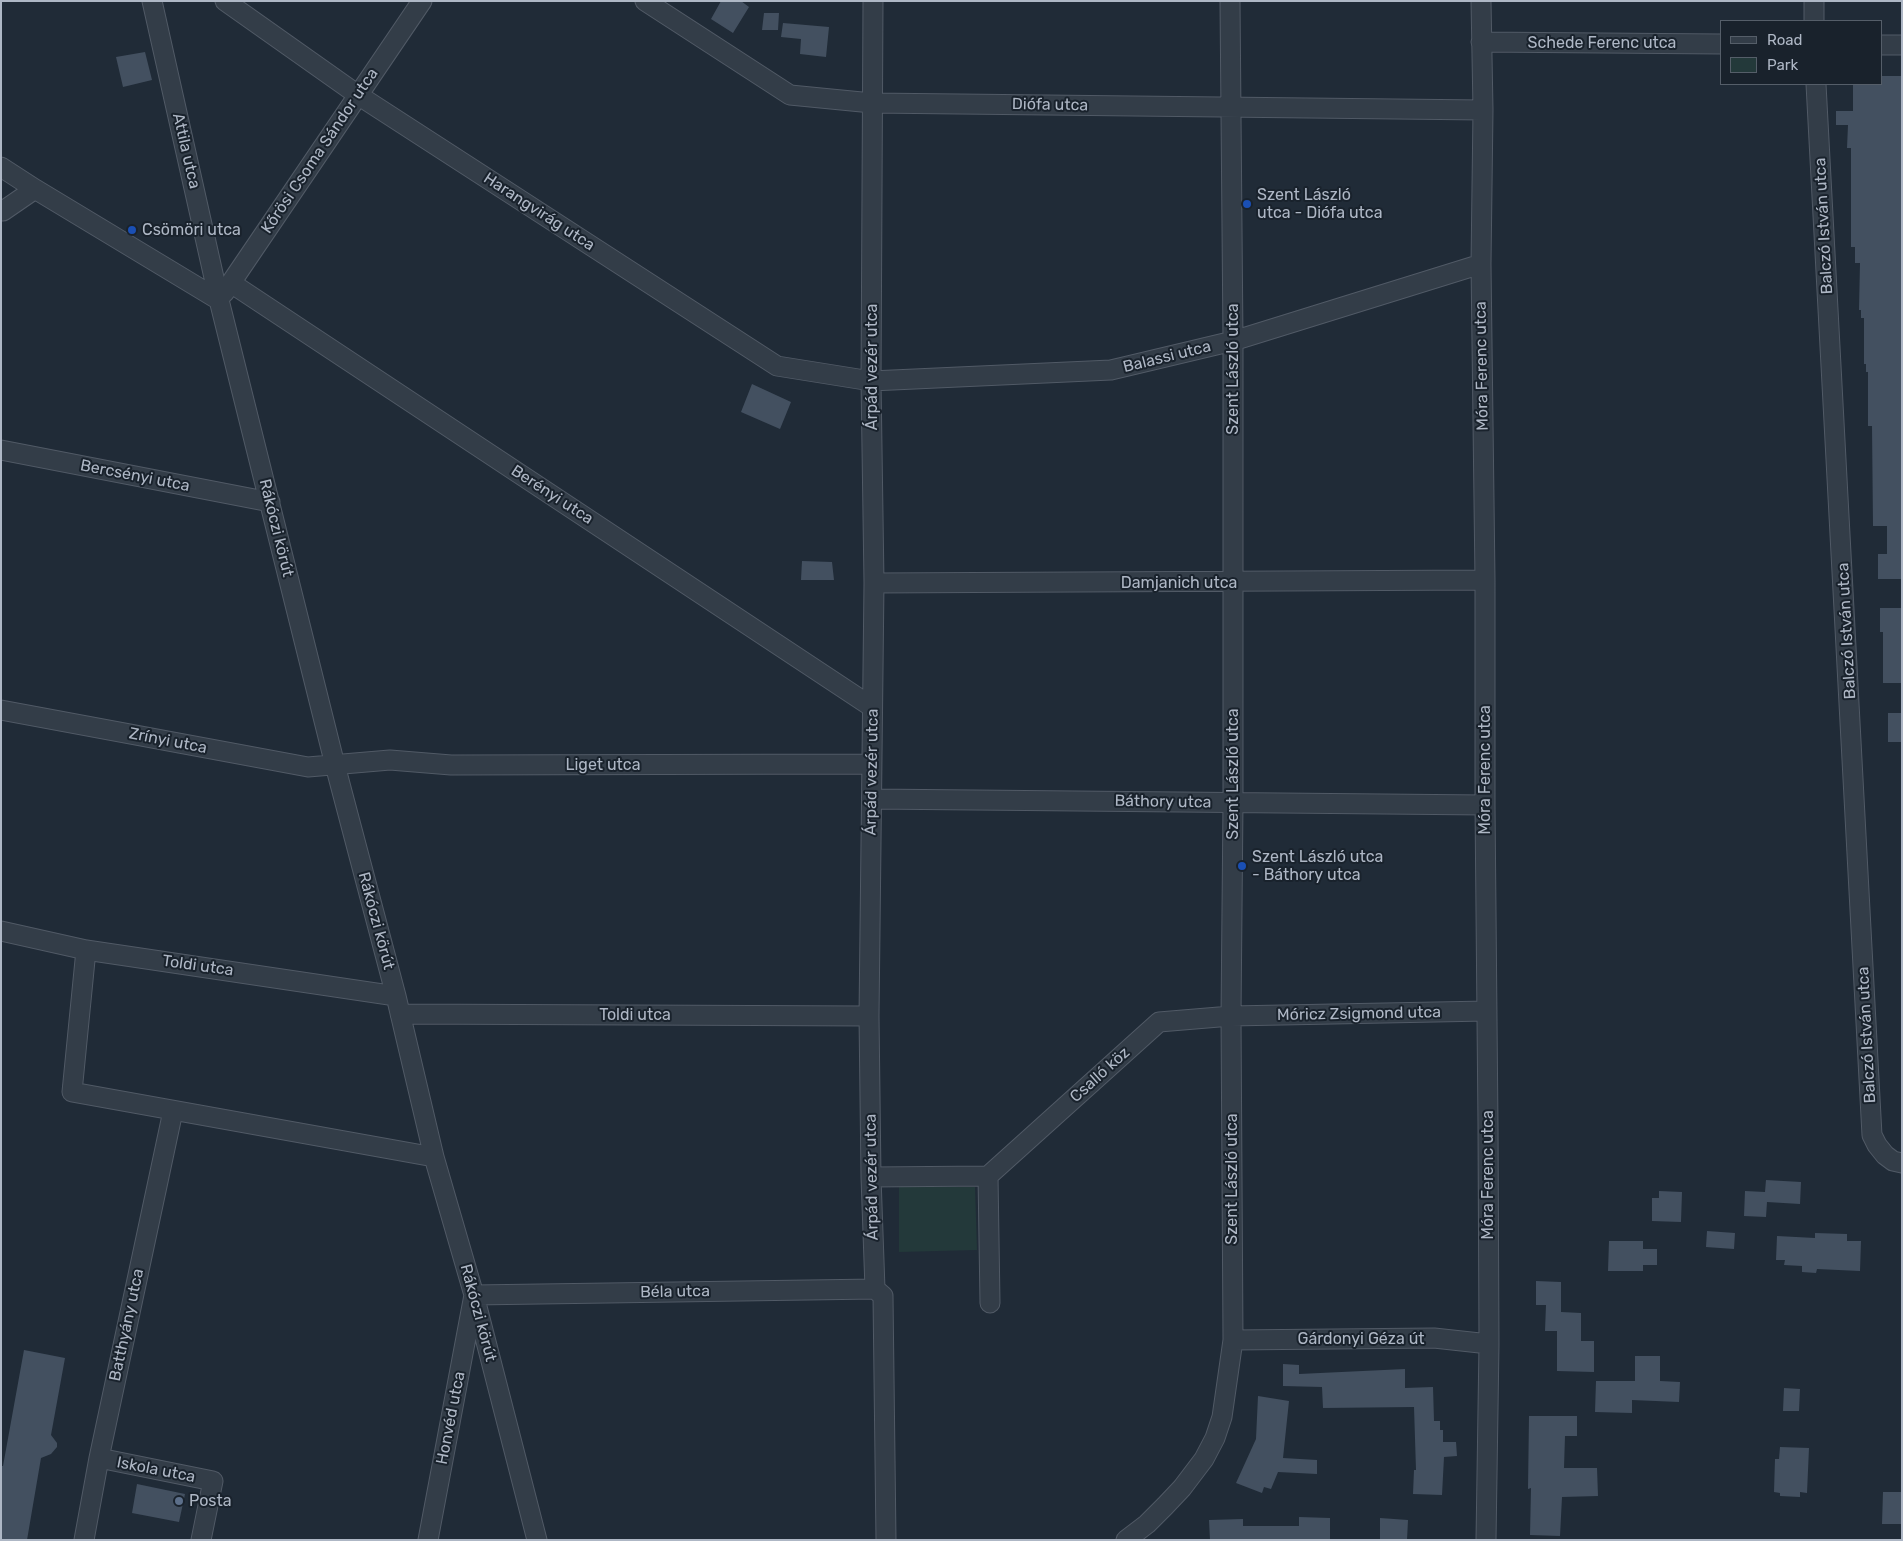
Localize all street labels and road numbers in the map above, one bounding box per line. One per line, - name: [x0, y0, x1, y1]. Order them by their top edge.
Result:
- street label: Schede Ferenc utca: [1528, 33, 1676, 53]
- street label: Kőrösi Csoma Sándor utca: [257, 65, 383, 237]
- street label: Diófa utca: [1012, 95, 1088, 115]
- street label: Attila utca: [168, 111, 204, 191]
- street label: Balczó István utca: [1811, 157, 1837, 295]
- street label: Harangvirág utca: [480, 169, 598, 255]
- street label: Móra Ferenc utca: [1471, 301, 1493, 431]
- street label: Szent László utca: [1223, 303, 1243, 435]
- street label: Árpád vezér utca: [862, 304, 882, 430]
- street label: Balassi utca: [1121, 337, 1213, 377]
- street label: Bercsényi utca: [79, 456, 191, 496]
- street label: Berényi utca: [507, 461, 597, 529]
- street label: Rákóczi körút: [255, 477, 297, 579]
- street label: Balczó István utca: [1834, 562, 1860, 700]
- street label: Damjanich utca: [1121, 573, 1237, 593]
- street label: Móra Ferenc utca: [1475, 705, 1495, 835]
- street label: Szent László utca: [1223, 708, 1243, 840]
- street label: Árpád vezér utca: [861, 709, 883, 835]
- street label: Zrínyi utca: [127, 724, 209, 758]
- street label: Liget utca: [565, 755, 641, 775]
- street label: Báthory utca: [1114, 792, 1212, 812]
- street label: Rákóczi körút: [354, 870, 398, 972]
- street label: Toldi utca: [161, 952, 235, 980]
- street label: Balczó István utca: [1854, 966, 1880, 1104]
- street label: Móricz Zsigmond utca: [1277, 1003, 1441, 1025]
- street label: Toldi utca: [599, 1005, 671, 1025]
- street label: Csalló köz: [1066, 1043, 1134, 1107]
- street label: Móra Ferenc utca: [1478, 1110, 1498, 1240]
- street label: Szent László utca: [1222, 1113, 1242, 1245]
- street label: Árpád vezér utca: [861, 1114, 883, 1240]
- street label: Rákóczi körút: [456, 1262, 500, 1364]
- street label: Batthyány utca: [106, 1267, 148, 1383]
- street label: Béla utca: [640, 1282, 710, 1302]
- street label: Gárdonyi Géza út: [1297, 1329, 1425, 1349]
- street label: Honvéd utca: [433, 1370, 469, 1466]
- street label: Iskola utca: [115, 1453, 197, 1487]

